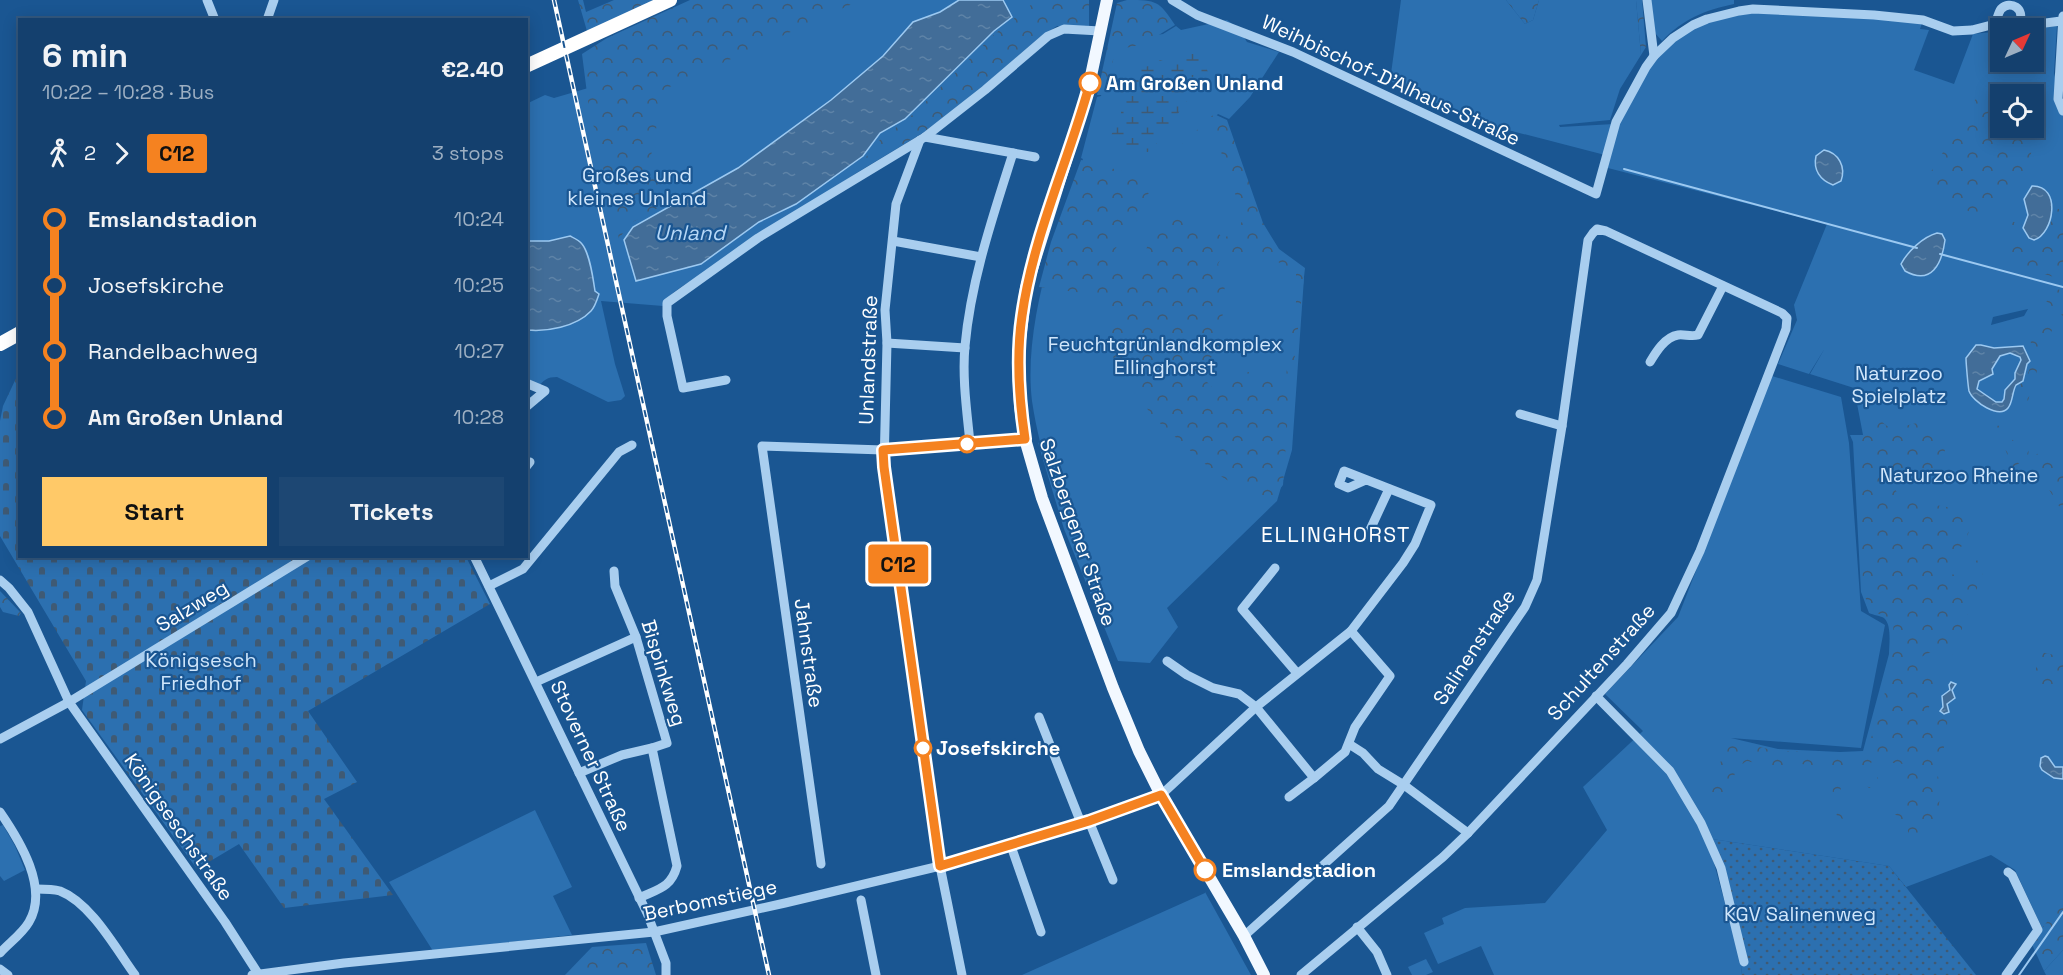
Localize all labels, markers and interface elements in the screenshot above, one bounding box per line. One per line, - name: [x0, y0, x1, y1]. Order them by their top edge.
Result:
- street label: Weihbischof-D'Alhaus-Straße: [1258, 9, 1524, 151]
- north arrow: [1990, 18, 2044, 72]
- map controls: [1990, 18, 2044, 138]
- text: 6 min: [42, 35, 128, 77]
- text: €2.40: [441, 55, 504, 83]
- place label: Am Großen Unland: [1106, 70, 1284, 96]
- marker: Am Großen Unland: [1079, 72, 1101, 94]
- text: 10:22 – 10:28 · Bus: [42, 79, 214, 105]
- button: locate: [1990, 84, 2044, 138]
- icon: walk: [42, 137, 75, 170]
- icon: forward: [105, 137, 138, 170]
- text: 2: [84, 140, 96, 166]
- text: C12: [159, 140, 195, 167]
- text: 3 stops: [432, 140, 504, 166]
- park label: Großes und kleines Unland: [567, 162, 707, 211]
- text: Emslandstadion: [88, 205, 257, 233]
- text: 10:24: [454, 206, 504, 232]
- water label: Unland: [655, 219, 728, 246]
- text: Josefskirche: [88, 271, 224, 299]
- text: 10:25: [454, 272, 504, 298]
- street label: Unlandstraße: [853, 295, 883, 425]
- park label: Feuchtgrünlandkomplex Ellinghorst: [1048, 331, 1282, 380]
- text: Randelbachweg: [88, 337, 258, 365]
- text: 10:27: [455, 338, 504, 364]
- park label: Naturzoo Spielplatz: [1851, 360, 1947, 409]
- text: Am Großen Unland: [88, 403, 283, 431]
- text: 10:28: [453, 404, 504, 430]
- unlabelled marker: [958, 435, 976, 453]
- street label: Salzbergener Straße: [1034, 435, 1122, 629]
- park label: Naturzoo Rheine: [1880, 462, 2038, 488]
- button: Start: [42, 477, 267, 546]
- button: Tickets: [279, 477, 504, 546]
- district label: ELLINGHORST: [1261, 521, 1411, 548]
- line badge: C12: [864, 544, 932, 584]
- text: C12: [880, 551, 916, 578]
- street label: Salzweg: [151, 574, 233, 638]
- street label: Salinenstraße: [1427, 584, 1521, 710]
- street label: Jahnstraße: [788, 597, 830, 709]
- street label: Schultenstraße: [1541, 598, 1661, 726]
- street label: Bispinkweg: [635, 617, 693, 729]
- park label: Königsesch Friedhof: [145, 647, 257, 696]
- street label: Stoverner Straße: [545, 676, 637, 836]
- place label: Josefskirche: [936, 735, 1060, 761]
- marker: Josefskirche: [914, 739, 932, 757]
- street label: Königseschstraße: [118, 748, 240, 906]
- place label: Emslandstadion: [1222, 857, 1376, 883]
- marker: Emslandstadion: [1194, 859, 1216, 881]
- street label: Berbomstiege: [641, 873, 779, 927]
- park label: KGV Salinenweg: [1724, 901, 1876, 927]

